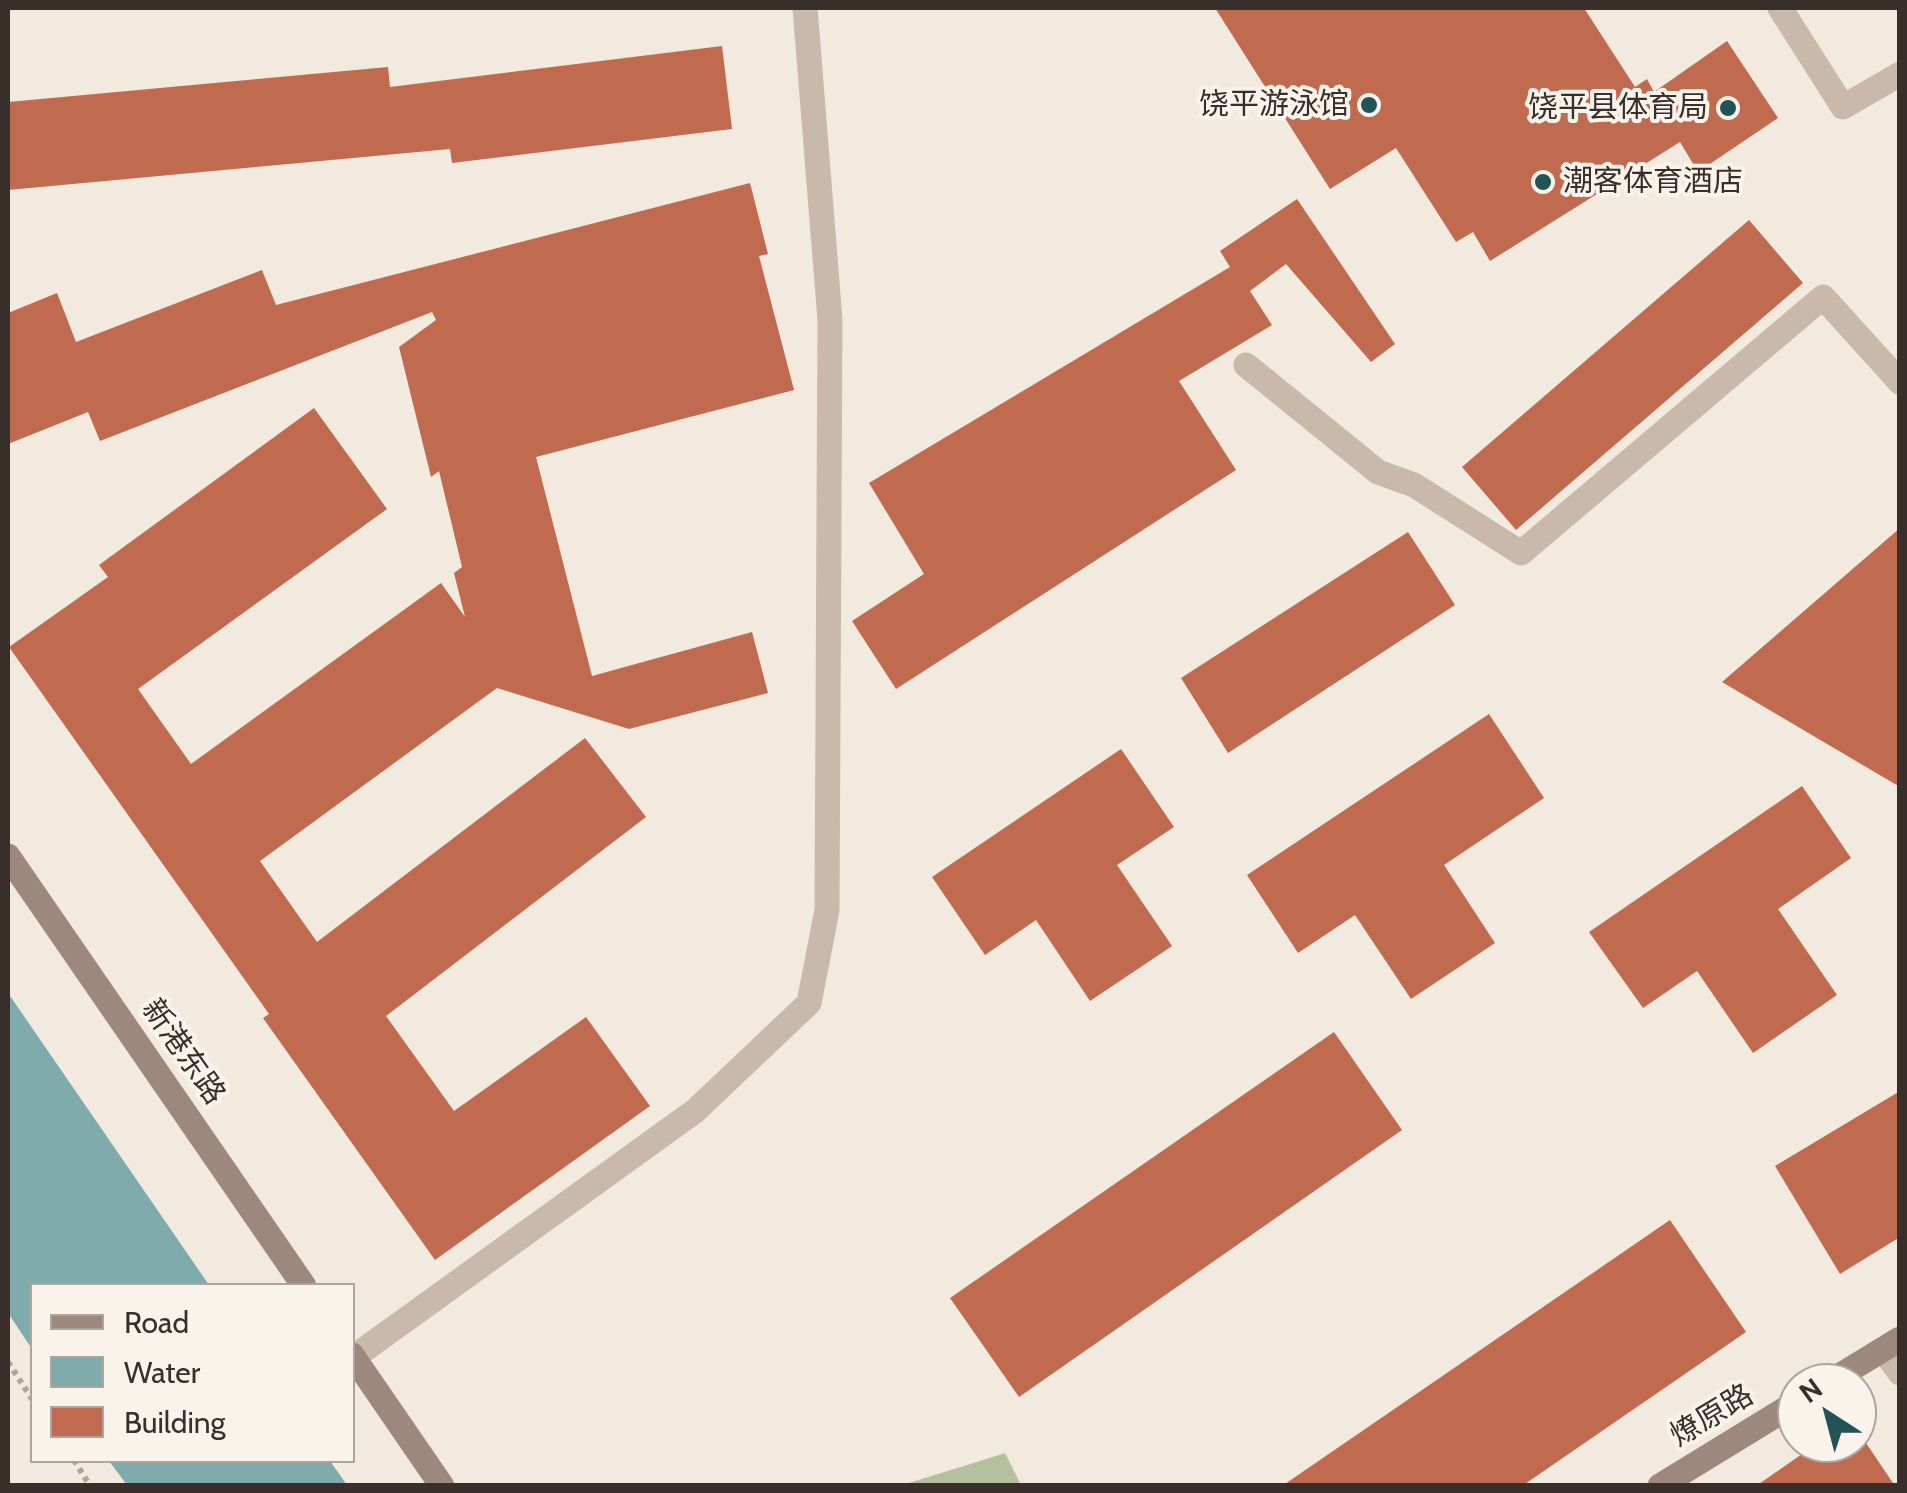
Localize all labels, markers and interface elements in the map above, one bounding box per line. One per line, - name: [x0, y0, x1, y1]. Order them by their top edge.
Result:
- place label: 饶平游泳馆: [1199, 87, 1349, 123]
- place label: 饶平县体育局: [1528, 90, 1708, 126]
- marker: 饶平游泳馆: [1358, 94, 1380, 116]
- marker: 饶平县体育局: [1717, 97, 1739, 119]
- place label: 潮客体育酒店: [1563, 164, 1743, 200]
- marker: 潮客体育酒店: [1532, 171, 1554, 193]
- street label: 新港东路: [134, 993, 232, 1111]
- legend: [30, 1283, 355, 1463]
- text: Road: [124, 1304, 189, 1341]
- text: Water: [124, 1354, 200, 1391]
- north arrow: [1777, 1363, 1877, 1463]
- text: N: [1793, 1371, 1829, 1410]
- street label: 燎原路: [1664, 1377, 1760, 1455]
- text: Building: [124, 1404, 226, 1441]

